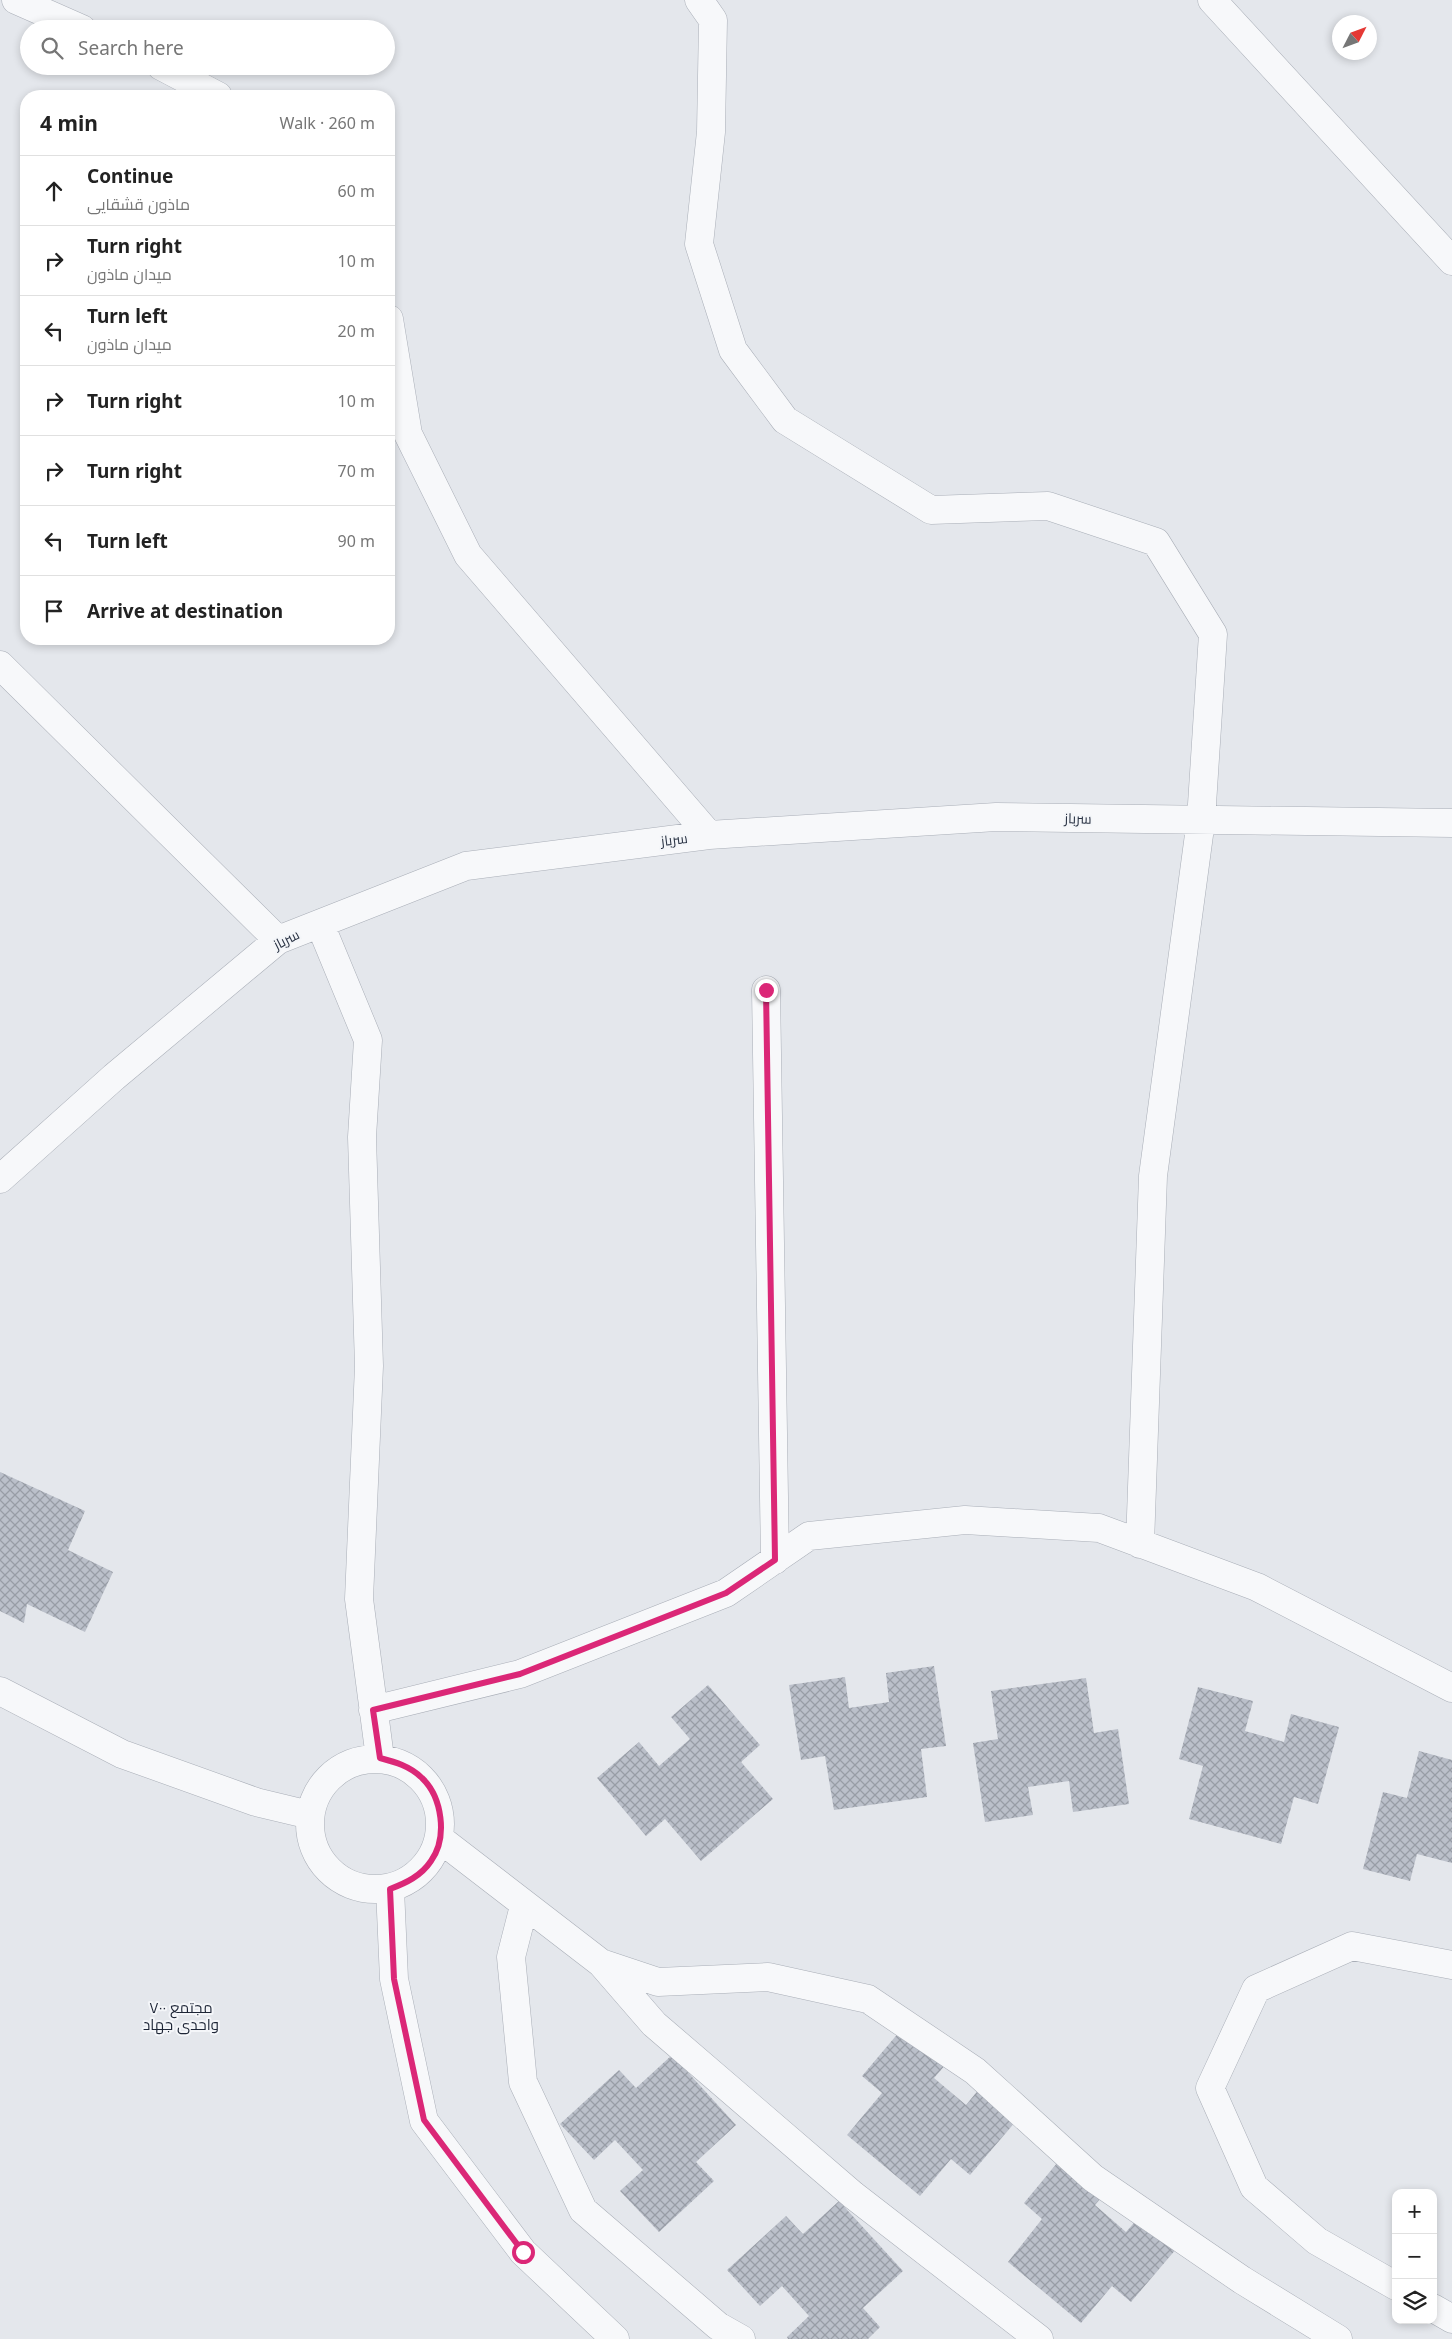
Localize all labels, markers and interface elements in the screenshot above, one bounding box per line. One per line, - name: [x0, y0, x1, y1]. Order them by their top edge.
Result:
- north arrow: [1332, 15, 1377, 60]
- search box: [20, 20, 395, 75]
- icon: search: [38, 34, 66, 62]
- text: Search here: [78, 35, 184, 61]
- text: 4 min: [40, 109, 98, 137]
- text: Walk · 260 m: [280, 112, 375, 134]
- text: Continue: [87, 163, 173, 189]
- icon: ahead: [40, 177, 68, 205]
- text: 60 m: [338, 180, 375, 202]
- text: ماذون قشقایی: [87, 193, 190, 215]
- text: Turn right: [87, 233, 182, 259]
- icon: right: [40, 247, 68, 275]
- text: 10 m: [338, 250, 375, 272]
- text: میدان ماذون: [87, 263, 172, 285]
- text: Turn left: [87, 303, 168, 329]
- icon: left: [40, 317, 68, 345]
- text: 20 m: [338, 320, 375, 342]
- text: میدان ماذون: [87, 333, 172, 355]
- icon: right: [40, 387, 68, 415]
- text: Turn right: [87, 388, 182, 414]
- text: 10 m: [338, 390, 375, 412]
- icon: right: [40, 457, 68, 485]
- text: Turn right: [87, 458, 182, 484]
- text: 70 m: [338, 460, 375, 482]
- icon: left: [40, 527, 68, 555]
- text: Turn left: [87, 528, 168, 554]
- text: 90 m: [338, 530, 375, 552]
- icon: arrive: [40, 597, 68, 625]
- text: Arrive at destination: [87, 598, 283, 624]
- street label: سرباز: [1063, 808, 1092, 828]
- street label: سرباز: [658, 828, 689, 850]
- street label: سرباز: [269, 924, 302, 954]
- route end: [755, 979, 778, 1002]
- district label: مجتمع ۷۰۰ واحدی جهاد: [143, 1997, 219, 2035]
- map controls: [1392, 2189, 1437, 2324]
- button: +: [1392, 2189, 1437, 2234]
- button: −: [1392, 2234, 1437, 2279]
- route start: [512, 2241, 535, 2264]
- button: layers: [1392, 2279, 1437, 2324]

